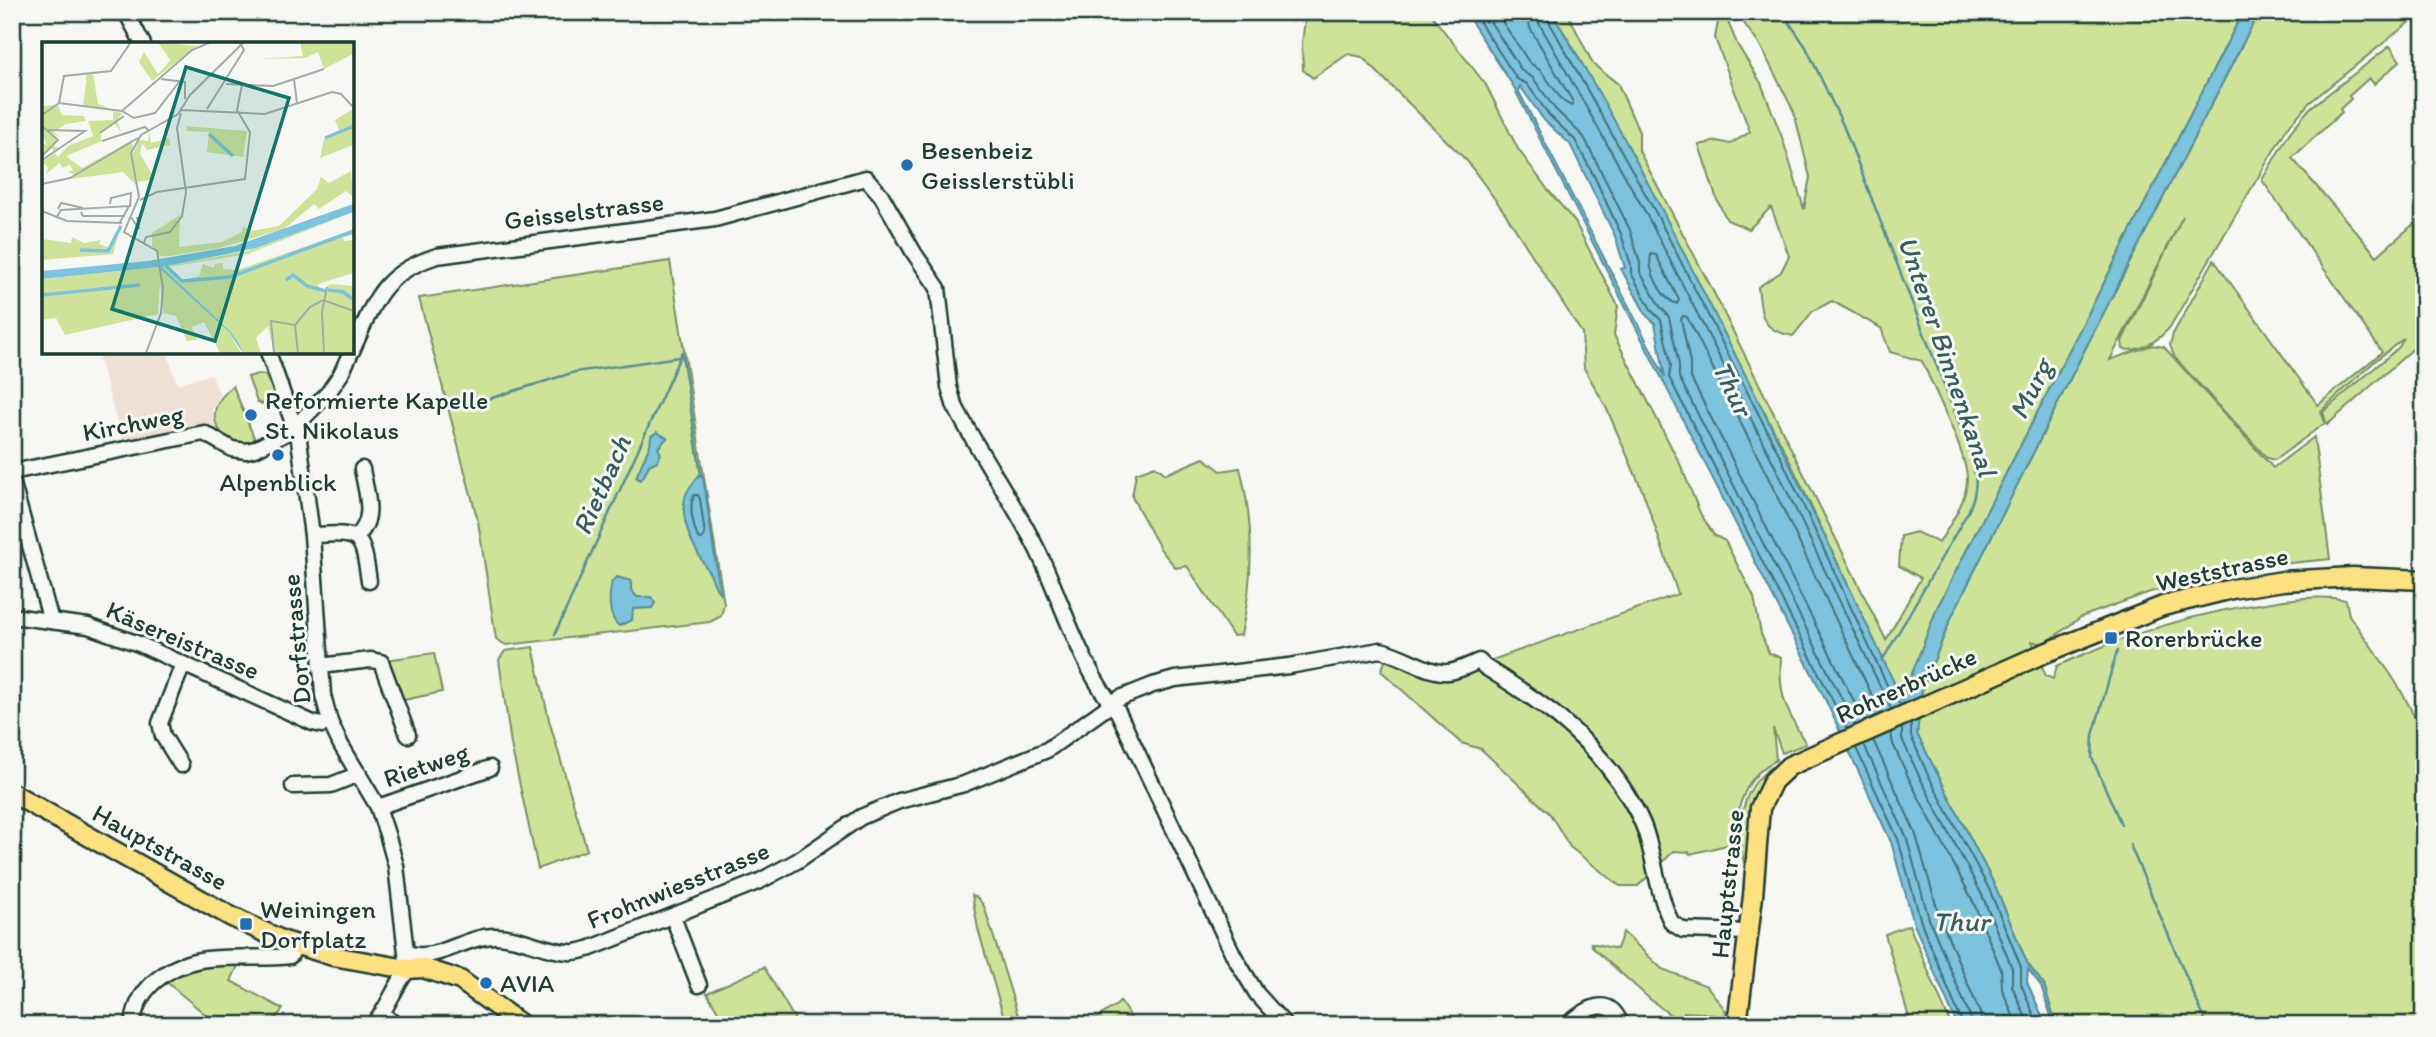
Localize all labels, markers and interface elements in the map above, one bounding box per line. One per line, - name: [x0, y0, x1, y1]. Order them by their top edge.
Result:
- inset map: [42, 42, 354, 354]
- place label: Besenbeiz Geisslerstübli: [921, 134, 1075, 196]
- marker: Besenbeiz Geisslerstübli: [899, 157, 915, 173]
- street label: Geisselstrasse: [502, 185, 666, 237]
- water label: Unterer Binnenkanal: [1891, 232, 2006, 482]
- water label: Murg: [2001, 350, 2061, 425]
- water label: Thur: [1705, 355, 1762, 424]
- place label: Reformierte Kapelle St. Nikolaus: [265, 384, 488, 446]
- street label: Kirchweg: [80, 397, 187, 448]
- marker: Reformierte Kapelle St. Nikolaus: [243, 407, 259, 423]
- water label: Rietbach: [564, 429, 638, 540]
- marker: Alpenblick: [270, 447, 286, 463]
- place label: Alpenblick: [219, 466, 337, 498]
- street label: Weststrasse: [2153, 539, 2291, 599]
- street label: Dorfstrasse: [274, 573, 318, 705]
- street label: Käsereistrasse: [102, 593, 264, 687]
- place label: Rorerbrücke: [2125, 622, 2262, 654]
- marker: Rorerbrücke: [2103, 630, 2119, 646]
- street label: Rohrerbrücke: [1831, 640, 1981, 730]
- street label: Rietweg: [379, 735, 473, 794]
- street label: Hauptstrasse: [87, 797, 233, 897]
- street label: Hauptstrasse: [1703, 808, 1751, 960]
- street label: Frohnwiesstrasse: [582, 834, 774, 936]
- place label: Weiningen Dorfplatz: [260, 893, 376, 955]
- water label: Thur: [1933, 904, 1993, 938]
- marker: Weiningen Dorfplatz: [238, 916, 254, 932]
- place label: AVIA: [500, 967, 555, 999]
- marker: AVIA: [478, 975, 494, 991]

